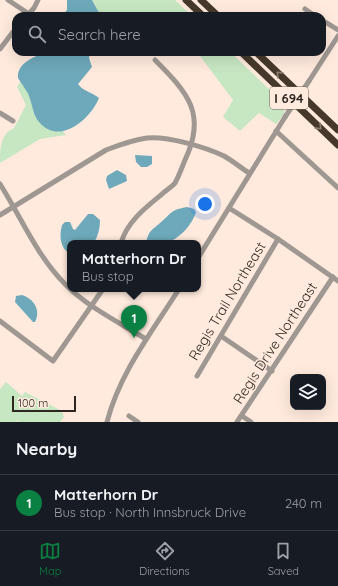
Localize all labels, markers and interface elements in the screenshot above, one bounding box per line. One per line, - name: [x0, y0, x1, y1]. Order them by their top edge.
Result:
- search box: [12, 12, 326, 56]
- icon: search: [26, 23, 48, 45]
- text: Search here: [58, 25, 141, 44]
- one-way arrow: [276, 71, 284, 79]
- road number: I 694: [270, 87, 308, 109]
- one-way arrow: [315, 122, 322, 129]
- your location: [195, 194, 215, 214]
- street label: Regis Trail Northeast: [184, 238, 270, 364]
- popup: [67, 240, 201, 292]
- text: Matterhorn Dr: [82, 249, 186, 268]
- text: Bus stop: [82, 268, 134, 284]
- street label: Regis Drive Northeast: [229, 279, 321, 407]
- pin: 1: [121, 305, 147, 338]
- map controls: [290, 374, 326, 410]
- button: layers: [290, 374, 326, 410]
- scale bar: [12, 394, 76, 413]
- text: 100 m: [18, 396, 48, 410]
- text: Nearby: [16, 438, 77, 459]
- text: Matterhorn Dr: [54, 485, 158, 504]
- text: 1: [26, 495, 32, 511]
- text: 240 m: [285, 495, 322, 511]
- text: Bus stop · North Innsbruck Drive: [54, 504, 246, 520]
- tab: Map: [39, 540, 61, 578]
- tab: Directions: [139, 540, 190, 578]
- tab: Saved: [268, 540, 299, 578]

